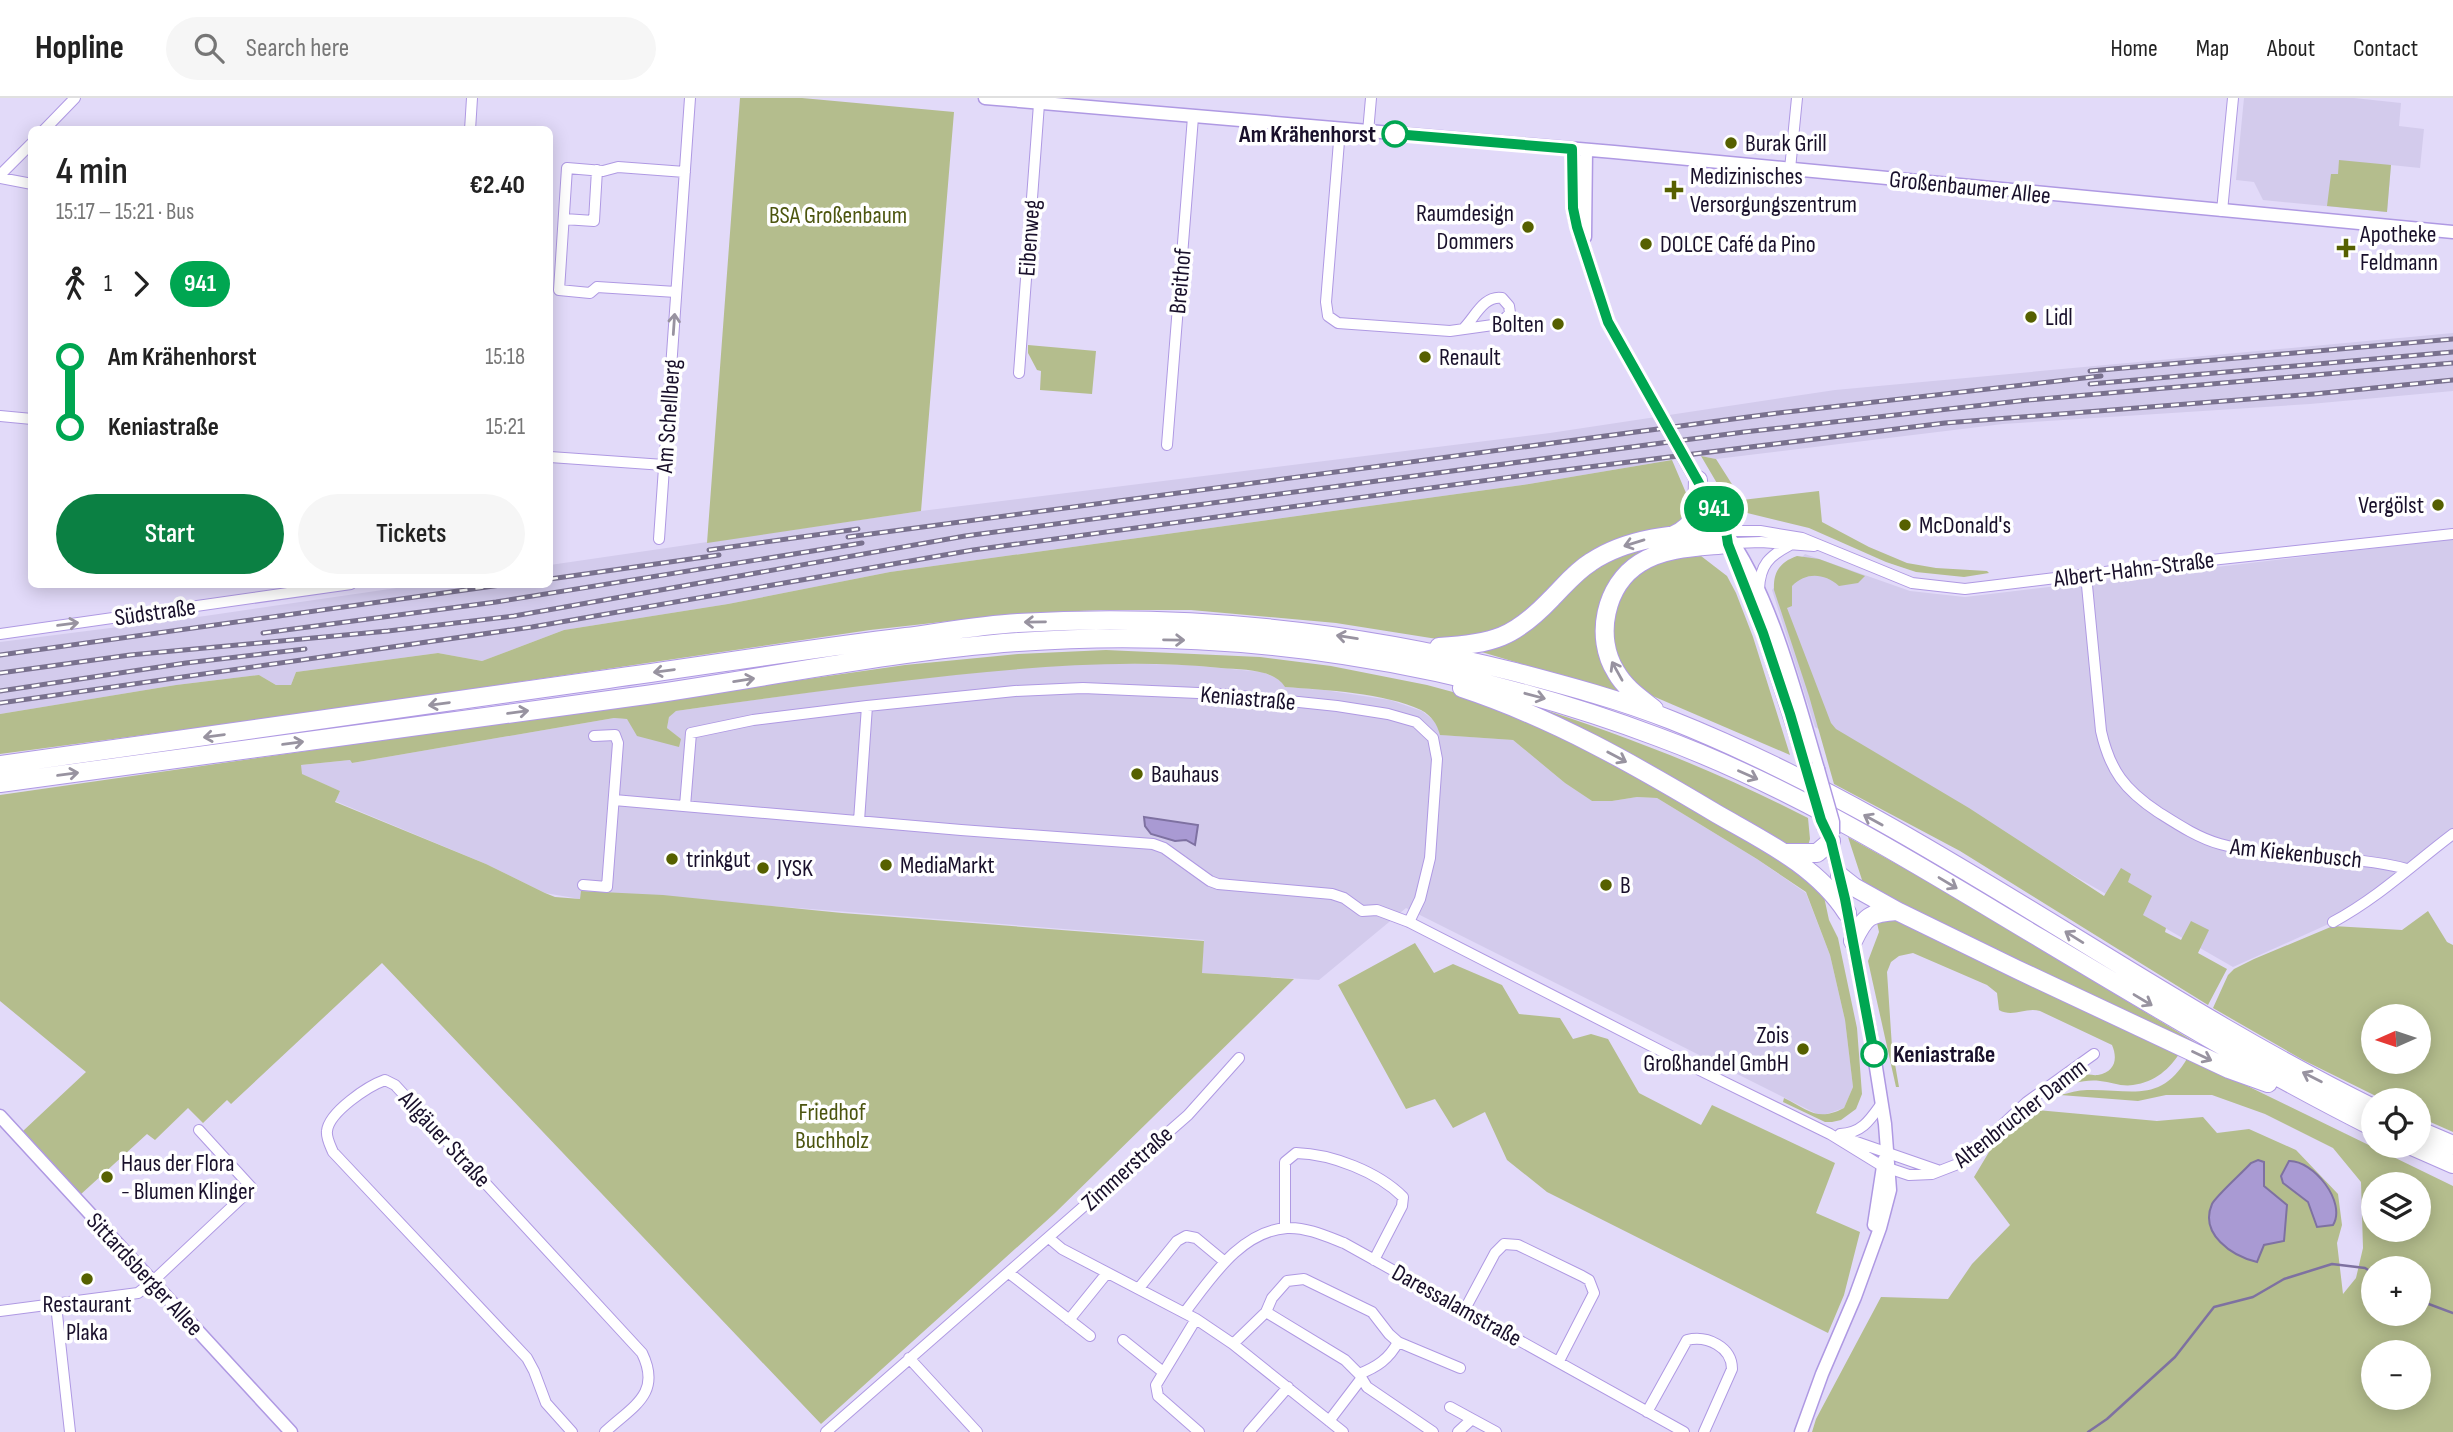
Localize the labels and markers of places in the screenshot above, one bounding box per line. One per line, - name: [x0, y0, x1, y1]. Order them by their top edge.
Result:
- place label: Am Krähenhorst: [1238, 120, 1376, 149]
- marker: Am Krähenhorst: [1382, 121, 1408, 147]
- place label: Burak Grill: [1745, 129, 1827, 158]
- marker: Burak Grill: [1723, 135, 1739, 151]
- place label: Medizinisches Versorgungszentrum: [1690, 162, 1857, 219]
- marker: Medizinisches Versorgungszentrum: [1664, 180, 1684, 200]
- place label: Raumdesign Dommers: [1416, 199, 1514, 256]
- marker: Raumdesign Dommers: [1520, 219, 1536, 235]
- place label: Apotheke Feldmann: [2359, 220, 2438, 277]
- place label: DOLCE Café da Pino: [1660, 230, 1816, 259]
- marker: DOLCE Café da Pino: [1638, 236, 1654, 252]
- marker: Apotheke Feldmann: [2338, 240, 2354, 256]
- place label: Lidl: [2045, 303, 2073, 332]
- marker: Lidl: [2023, 309, 2039, 325]
- place label: Bolten: [1492, 310, 1544, 339]
- marker: Bolten: [1550, 316, 1566, 332]
- place label: Renault: [1439, 343, 1501, 372]
- marker: Renault: [1417, 349, 1433, 365]
- place label: Vergölst: [2358, 491, 2424, 520]
- marker: Vergölst: [2430, 497, 2446, 513]
- place label: McDonald's: [1919, 511, 2011, 540]
- marker: McDonald's: [1897, 517, 1913, 533]
- place label: Bauhaus: [1151, 760, 1219, 789]
- marker: Bauhaus: [1129, 766, 1145, 782]
- place label: trinkgut: [686, 845, 751, 874]
- marker: trinkgut: [664, 851, 680, 867]
- place label: MediaMarkt: [900, 851, 995, 880]
- place label: JYSK: [776, 854, 813, 883]
- marker: MediaMarkt: [878, 857, 894, 873]
- marker: JYSK: [755, 860, 771, 876]
- place label: B: [1620, 871, 1631, 900]
- marker: B: [1598, 877, 1614, 893]
- place label: Zois Großhandel GmbH: [1643, 1021, 1789, 1078]
- place label: Keniastraße: [1893, 1040, 1995, 1069]
- marker: Zois Großhandel GmbH: [1795, 1041, 1811, 1057]
- marker: Keniastraße: [1861, 1041, 1887, 1067]
- place label: Haus der Flora - Blumen Klinger: [121, 1149, 255, 1206]
- marker: Haus der Flora - Blumen Klinger: [99, 1169, 115, 1185]
- marker: Restaurant Plaka: [79, 1271, 95, 1287]
- place label: Restaurant Plaka: [42, 1290, 132, 1347]

